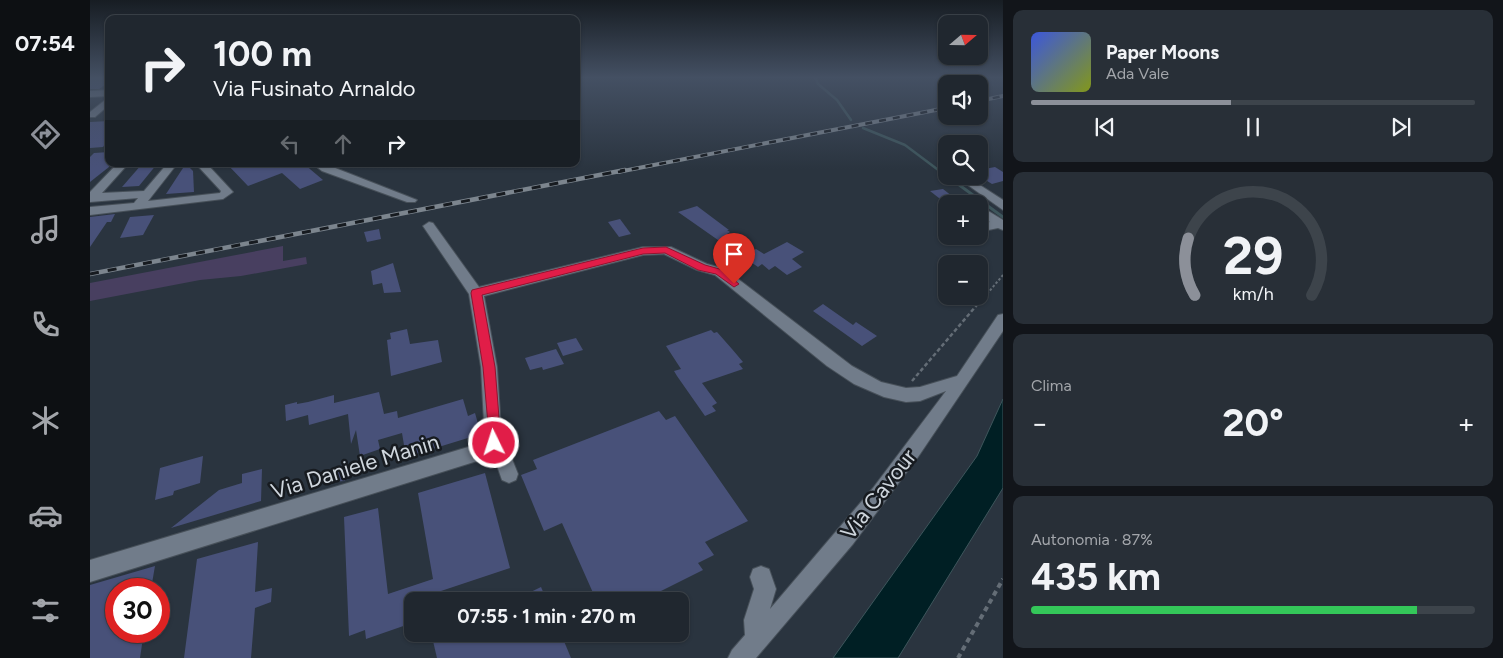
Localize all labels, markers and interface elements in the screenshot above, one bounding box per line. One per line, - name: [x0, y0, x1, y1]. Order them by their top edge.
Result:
- north arrow: [938, 15, 988, 65]
- map controls: [938, 15, 988, 305]
- text: 07:54: [15, 30, 75, 57]
- text: 100 m: [213, 33, 312, 75]
- icon: right: [130, 35, 195, 100]
- text: Paper Moons: [1106, 41, 1219, 64]
- text: Ada Vale: [1106, 64, 1169, 83]
- text: Via Fusinato Arnaldo: [213, 75, 416, 102]
- button: sound: [938, 75, 988, 125]
- icon: previous: [1091, 113, 1119, 141]
- icon: pause: [1239, 113, 1267, 141]
- icon: next: [1387, 113, 1415, 141]
- icon: directions: [28, 117, 63, 152]
- icon: left: [276, 130, 304, 158]
- icon: ahead: [329, 130, 357, 158]
- icon: right: [382, 130, 410, 158]
- button: search: [938, 135, 988, 185]
- button: +: [938, 195, 988, 245]
- icon: music: [28, 212, 63, 247]
- text: 29: [1223, 225, 1283, 287]
- pin: [713, 233, 755, 284]
- icon: arrive: [720, 240, 748, 268]
- button: −: [938, 255, 988, 305]
- text: km/h: [1233, 283, 1273, 304]
- icon: phone: [28, 307, 63, 342]
- text: Clima: [1031, 376, 1072, 395]
- text: 20°: [1223, 400, 1284, 446]
- icon: climate: [28, 403, 63, 438]
- text: −: [1031, 406, 1048, 440]
- text: +: [1458, 406, 1475, 440]
- position arrow: [467, 416, 519, 468]
- street label: Via Daniele Manin: [268, 428, 443, 505]
- street label: Via Cavour: [835, 443, 922, 545]
- icon: car: [28, 498, 63, 533]
- text: Autonomia · 87%: [1031, 530, 1153, 549]
- text: 435 km: [1031, 554, 1161, 600]
- speed limit sign: 30: [105, 578, 170, 643]
- icon: filters: [28, 593, 63, 628]
- text: 07:55 · 1 min · 270 m: [457, 605, 636, 628]

